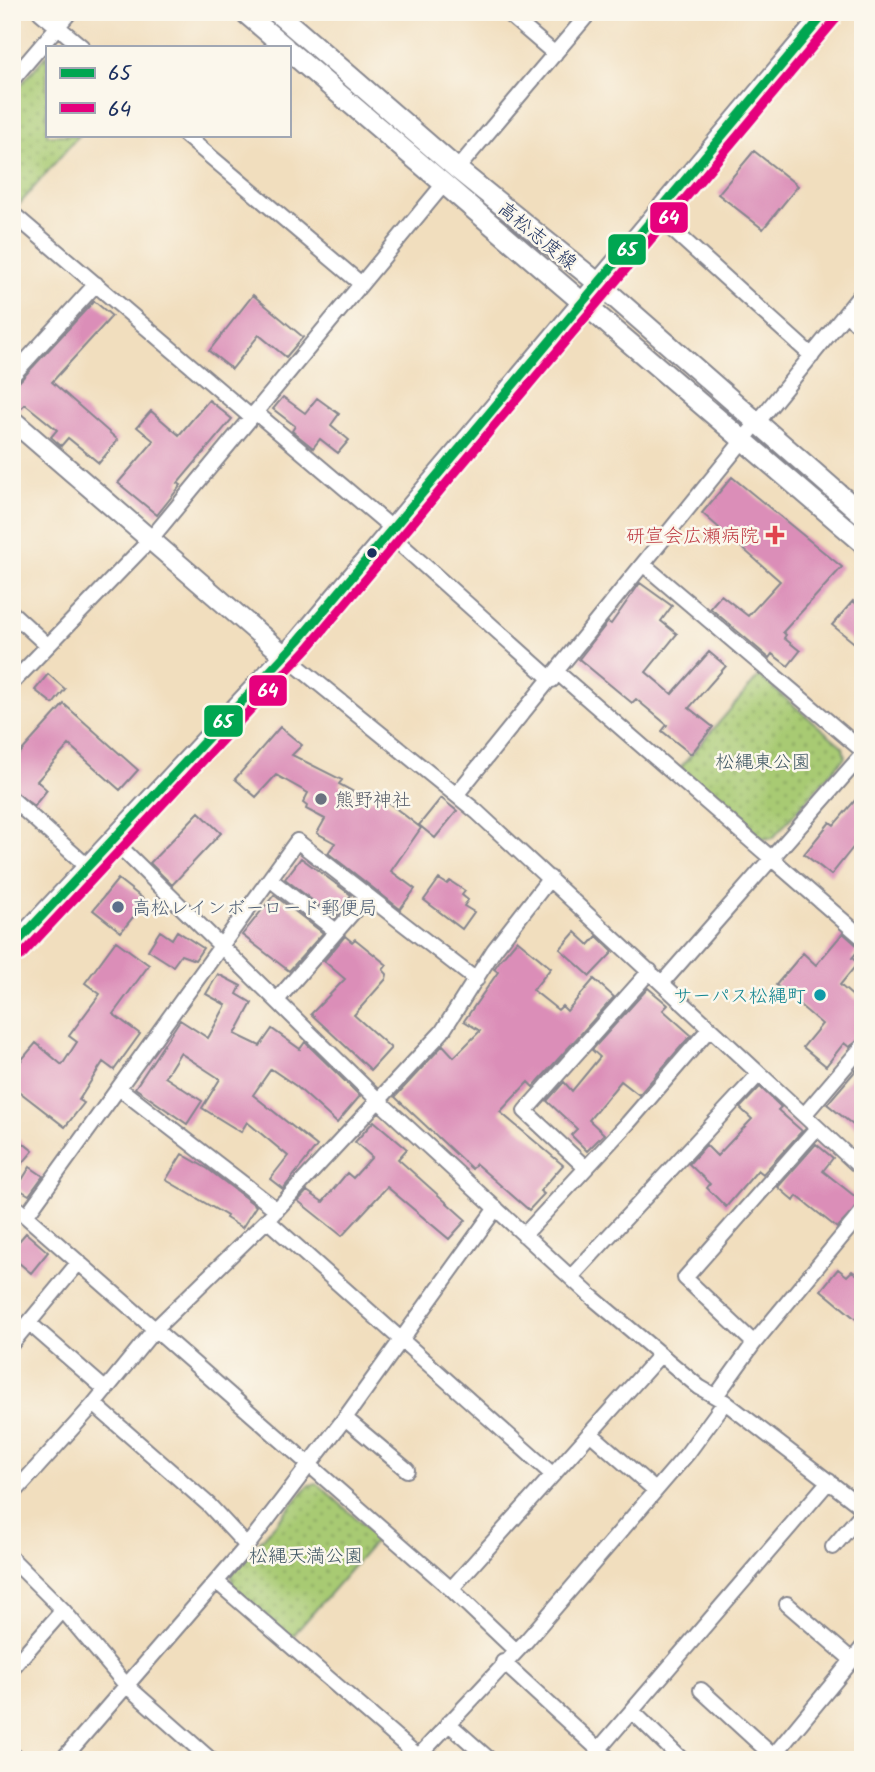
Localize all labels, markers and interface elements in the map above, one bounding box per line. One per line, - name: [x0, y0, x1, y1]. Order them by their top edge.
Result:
- legend: [46, 46, 290, 136]
- text: 65: [108, 58, 133, 91]
- text: 64: [108, 94, 131, 127]
- street label: 高松志度線: [490, 195, 583, 278]
- line badge: 64: [649, 201, 689, 234]
- text: 64: [659, 204, 680, 234]
- line badge: 65: [607, 233, 647, 266]
- text: 65: [617, 236, 638, 266]
- place label: 研宣会広瀬病院: [626, 522, 759, 552]
- marker: 研宣会広瀬病院: [765, 525, 785, 545]
- unlabelled marker: [365, 546, 379, 560]
- line badge: 64: [248, 674, 288, 707]
- text: 64: [258, 677, 279, 707]
- line badge: 65: [203, 704, 244, 738]
- text: 65: [213, 708, 234, 738]
- park label: 松縄東公園: [715, 748, 811, 778]
- place label: 熊野神社: [335, 786, 411, 816]
- marker: 熊野神社: [313, 791, 329, 807]
- place label: 高松レインボーロード郵便局: [132, 894, 377, 924]
- marker: 高松レインボーロード郵便局: [110, 899, 126, 915]
- place label: サーパス松縄町: [673, 982, 806, 1012]
- marker: サーパス松縄町: [812, 987, 828, 1003]
- park label: 松縄天満公園: [249, 1542, 363, 1572]

